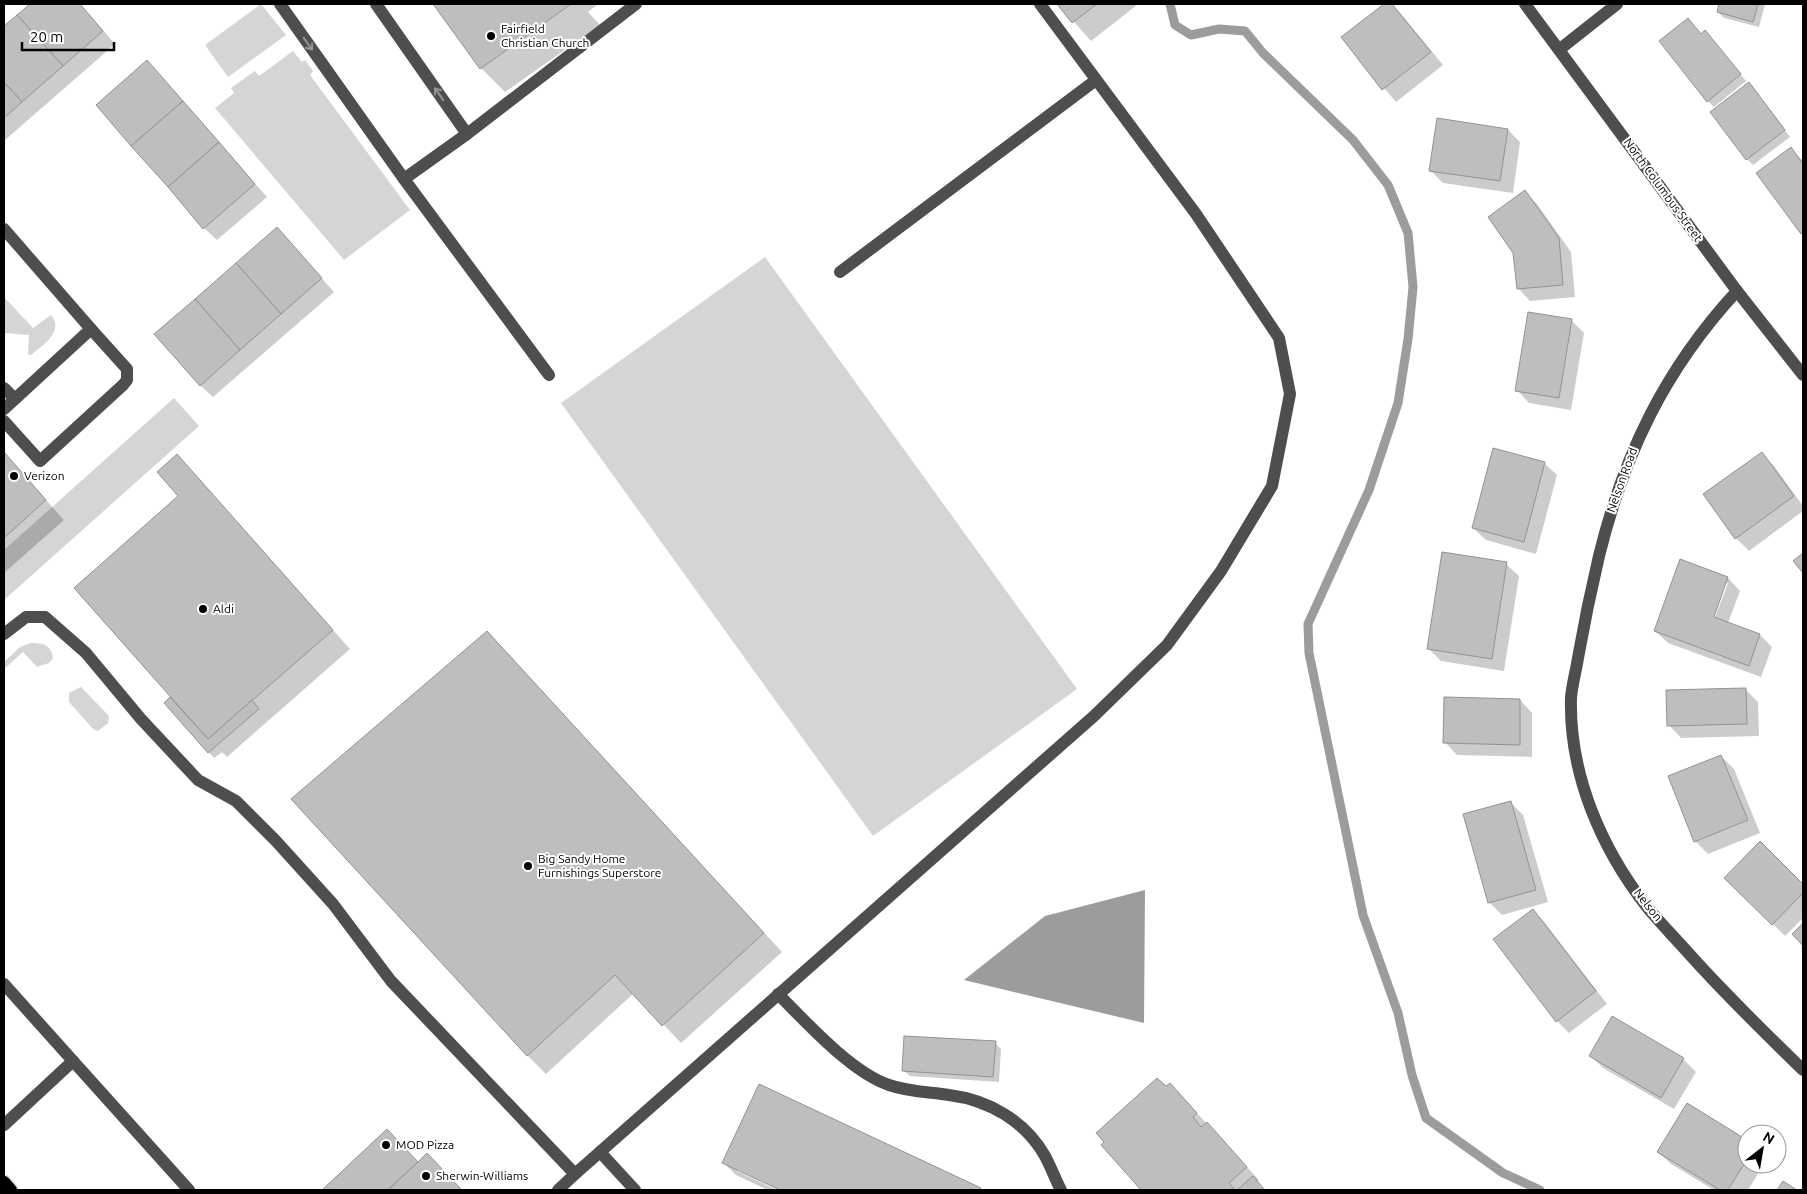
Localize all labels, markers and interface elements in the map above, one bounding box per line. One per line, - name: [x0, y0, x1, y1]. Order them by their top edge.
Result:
- scale bar: [22, 20, 115, 52]
- place label: Fairfield Christian Church: [501, 22, 589, 49]
- text: 20 m: [30, 28, 63, 45]
- marker: Fairfield Christian Church: [485, 30, 497, 42]
- one-way arrow: [303, 36, 314, 50]
- one-way arrow: [434, 87, 444, 101]
- street label: North Columbus Street: [1622, 136, 1705, 244]
- street label: Nelson Road: [1604, 446, 1639, 514]
- place label: Verizon: [24, 469, 65, 482]
- marker: Verizon: [8, 470, 20, 482]
- place label: Aldi: [213, 602, 234, 615]
- marker: Aldi: [197, 603, 209, 615]
- place label: Big Sandy Home Furnishings Superstore: [538, 852, 661, 879]
- marker: Big Sandy Home Furnishings Superstore: [522, 860, 534, 872]
- street label: Nelson: [1632, 886, 1665, 923]
- north arrow: [1737, 1124, 1787, 1174]
- text: N: [1760, 1128, 1777, 1147]
- place label: MOD Pizza: [396, 1138, 454, 1151]
- marker: MOD Pizza: [380, 1139, 392, 1151]
- place label: Sherwin-Williams: [436, 1169, 528, 1182]
- marker: Sherwin-Williams: [420, 1170, 432, 1182]

